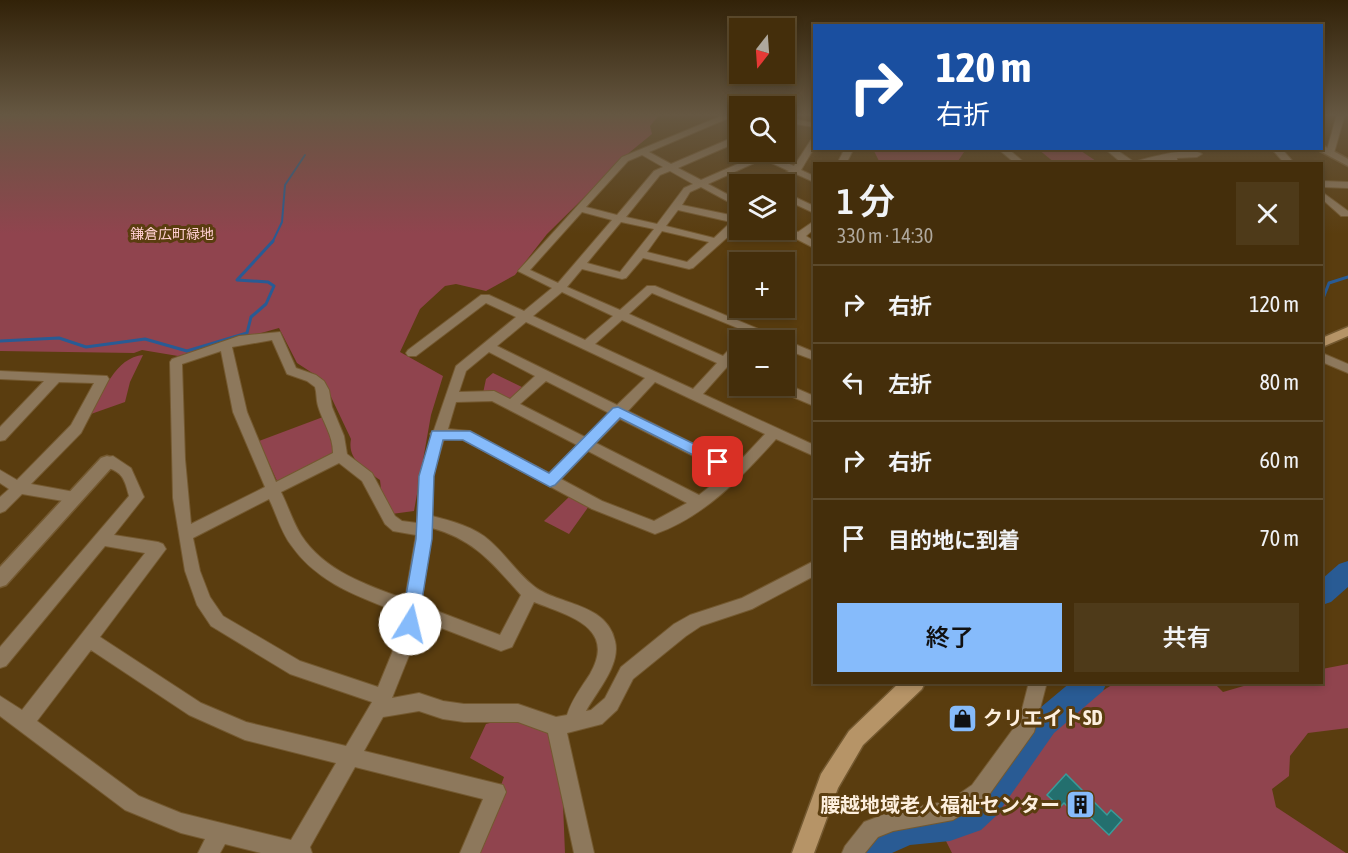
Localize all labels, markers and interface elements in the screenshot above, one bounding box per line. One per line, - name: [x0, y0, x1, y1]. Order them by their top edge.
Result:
- north arrow: [729, 18, 795, 84]
- map controls: [729, 18, 795, 396]
- text: 120 m: [936, 43, 1031, 91]
- icon: right: [837, 48, 915, 126]
- button: search: [729, 96, 795, 162]
- text: 右折: [936, 99, 990, 130]
- button: layers: [729, 174, 795, 240]
- text: 1 分: [837, 180, 895, 222]
- button: close: [1236, 182, 1299, 245]
- text: 330 m · 14:30: [837, 224, 933, 247]
- park label: 鎌倉広町緑地: [130, 226, 214, 242]
- button: +: [729, 252, 795, 318]
- icon: right: [837, 288, 870, 321]
- text: 120 m: [1249, 291, 1299, 317]
- text: 右折: [888, 293, 932, 319]
- button: −: [729, 330, 795, 396]
- icon: left: [837, 366, 870, 399]
- text: 80 m: [1259, 369, 1299, 395]
- text: 左折: [888, 371, 932, 397]
- pin: [692, 436, 743, 487]
- icon: right: [837, 444, 870, 477]
- icon: arrive: [701, 445, 734, 478]
- text: 60 m: [1259, 447, 1299, 473]
- text: 右折: [888, 449, 932, 475]
- icon: arrive: [837, 522, 870, 555]
- text: 70 m: [1259, 525, 1299, 551]
- text: 目的地に到着: [888, 527, 1020, 553]
- position arrow: [378, 592, 442, 656]
- button: 終了: [837, 603, 1062, 672]
- button: 共有: [1074, 603, 1299, 672]
- shop icon: クリエイトSD: [946, 702, 978, 734]
- place label: クリエイトSD: [983, 706, 1103, 729]
- building icon: 腰越地域老人福祉センター: [1065, 789, 1097, 821]
- place label: 腰越地域老人福祉センター: [820, 793, 1060, 816]

